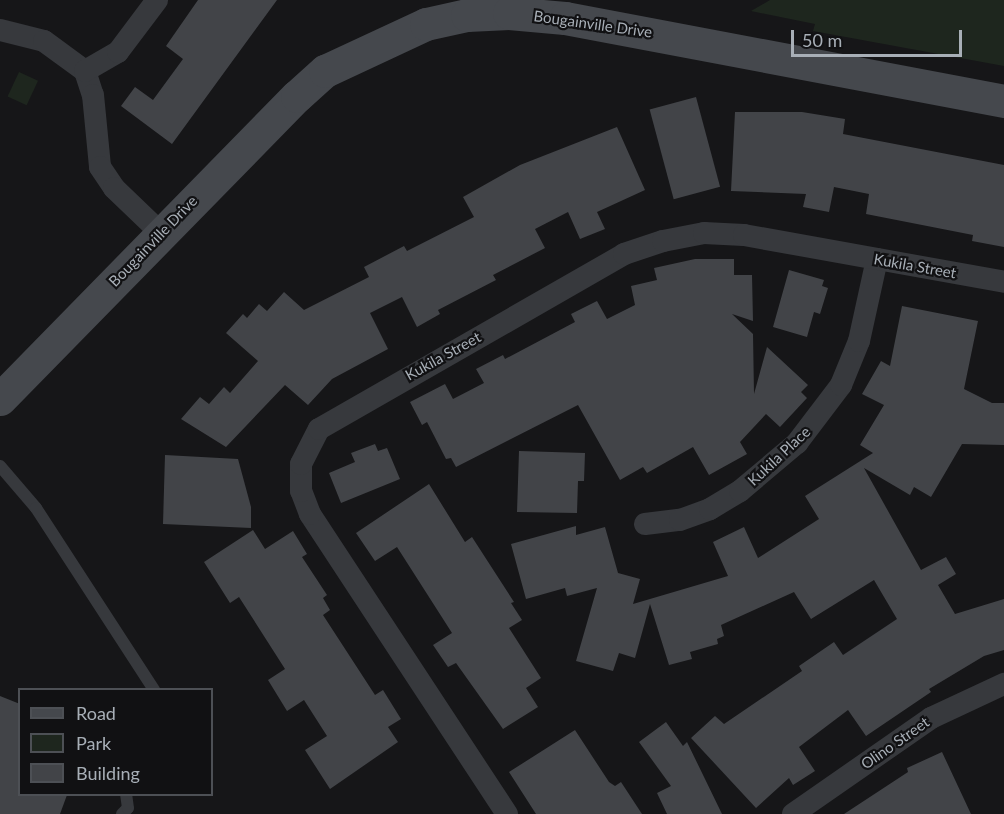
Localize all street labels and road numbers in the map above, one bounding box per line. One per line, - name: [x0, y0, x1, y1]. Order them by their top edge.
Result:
- street label: Bougainville Drive: [533, 7, 653, 41]
- street label: Bougainville Drive: [105, 192, 201, 290]
- street label: Kukila Street: [872, 250, 958, 282]
- street label: Kukila Street: [402, 328, 484, 384]
- street label: Kukila Place: [744, 423, 814, 489]
- street label: Olino Street: [857, 713, 933, 773]

